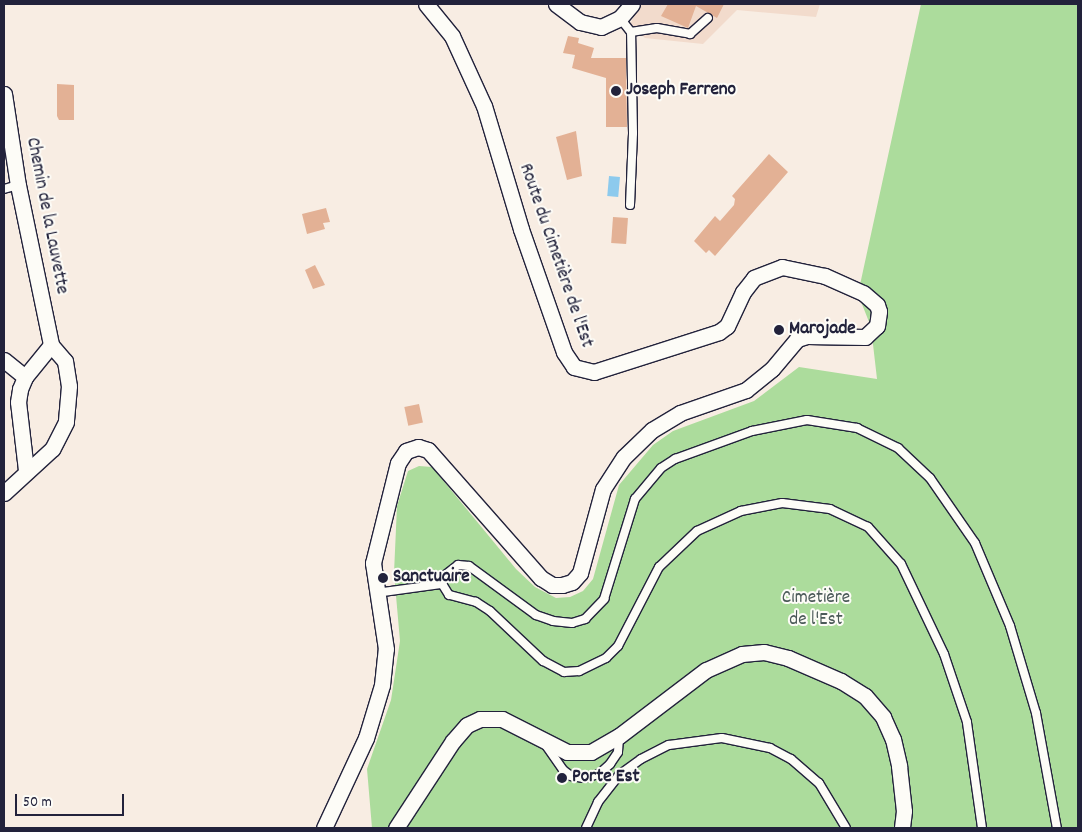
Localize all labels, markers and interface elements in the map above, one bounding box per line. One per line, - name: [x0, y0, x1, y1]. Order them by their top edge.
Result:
- place label: Joseph Ferreno: [626, 80, 736, 102]
- marker: Joseph Ferreno: [610, 85, 622, 97]
- street label: Chemin de la Lauvette: [20, 136, 72, 296]
- street label: Route du Cimetière de l'Est: [513, 161, 597, 351]
- place label: Marojade: [789, 319, 856, 341]
- marker: Marojade: [773, 324, 785, 336]
- place label: Sanctuaire: [393, 567, 470, 589]
- marker: Sanctuaire: [377, 572, 389, 584]
- park label: Cimetière de l'Est: [782, 588, 850, 632]
- place label: Porte Est: [572, 767, 639, 789]
- marker: Porte Est: [556, 772, 568, 784]
- scale bar: [18, 784, 126, 816]
- text: 50 m: [23, 792, 52, 814]

